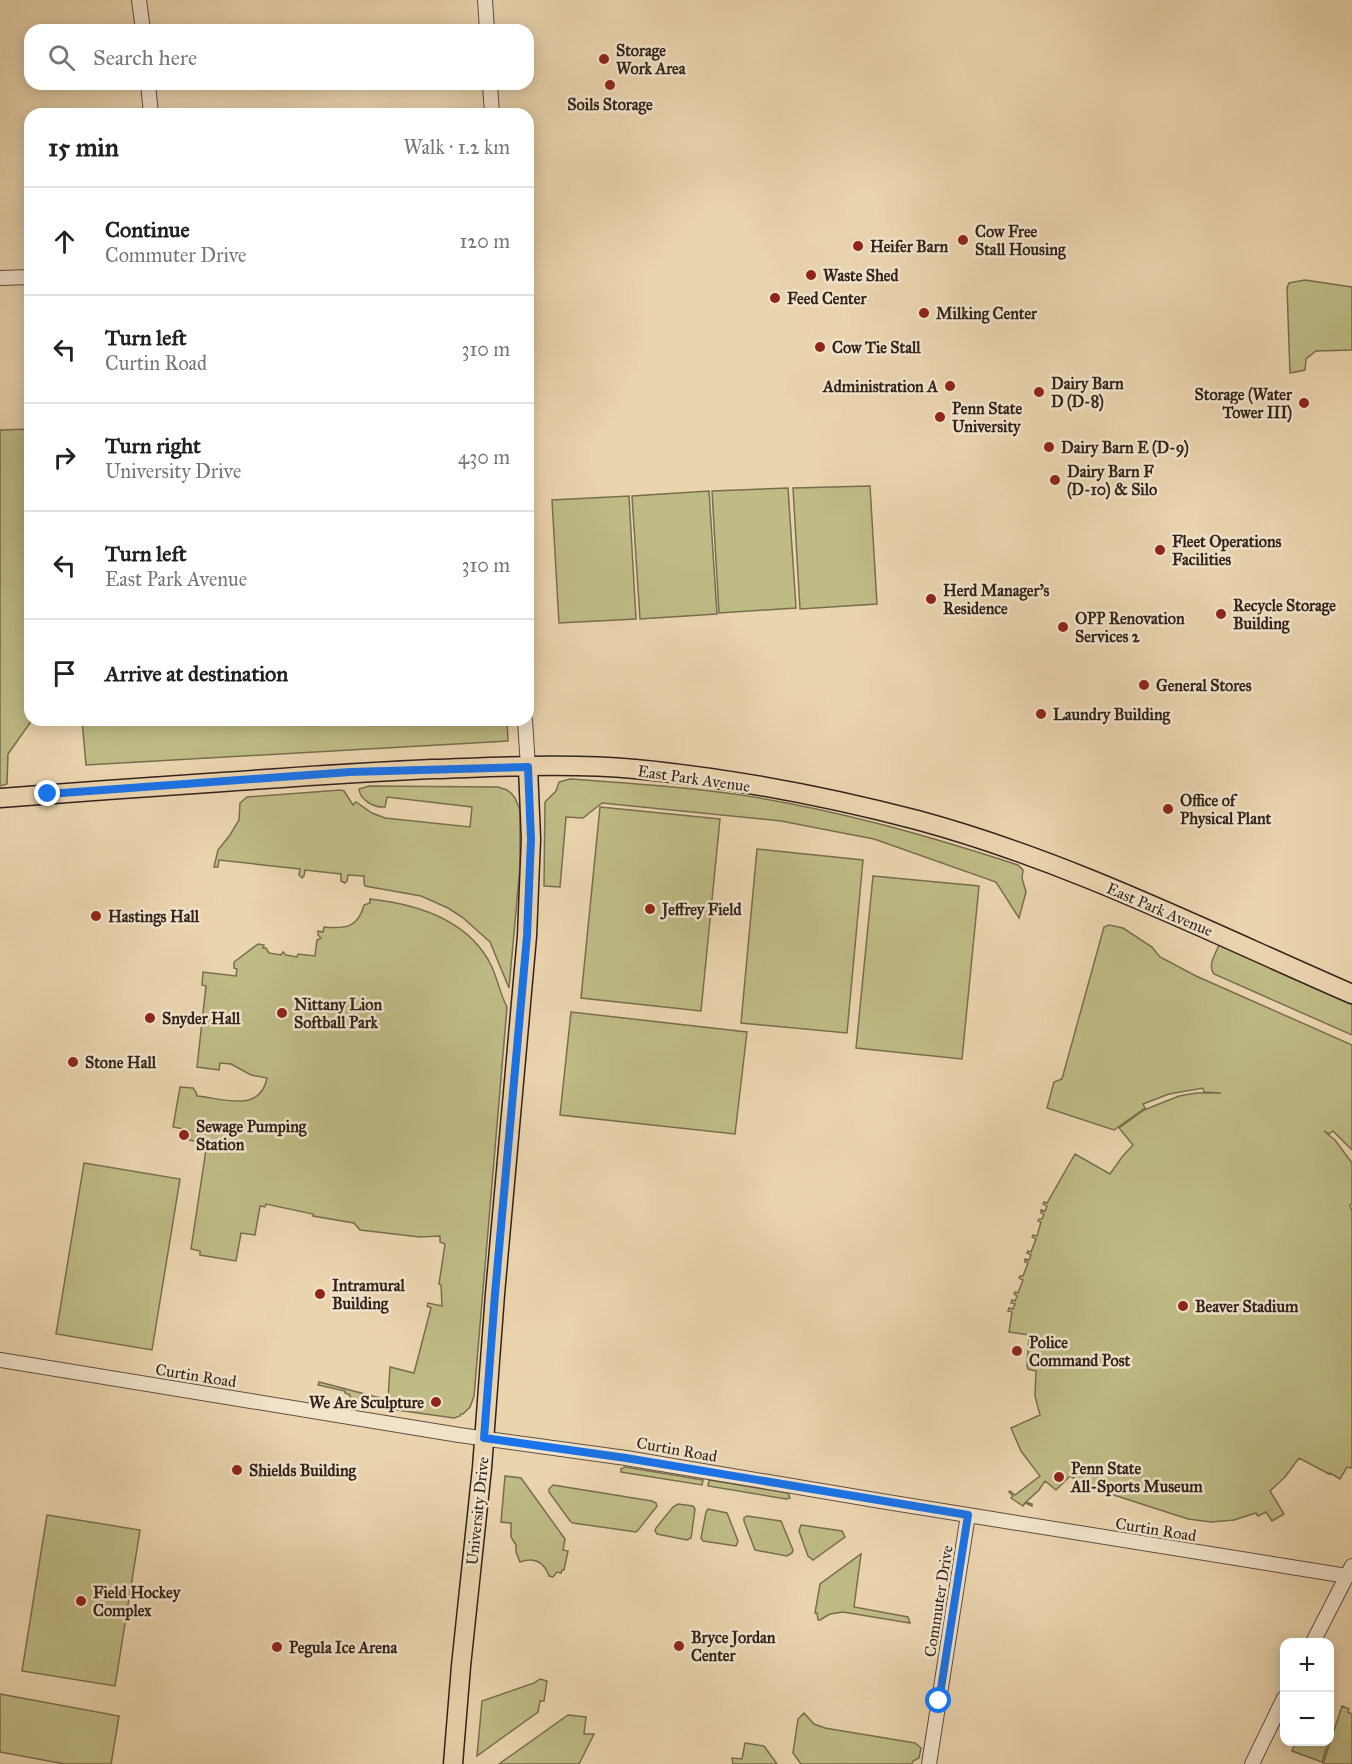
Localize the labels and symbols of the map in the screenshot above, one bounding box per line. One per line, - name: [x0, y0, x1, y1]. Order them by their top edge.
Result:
- place label: Storage Work Area: [616, 41, 687, 78]
- marker: Storage Work Area: [597, 52, 611, 66]
- marker: Soils Storage: [603, 78, 617, 92]
- place label: Soils Storage: [567, 95, 653, 115]
- place label: Cow Free Stall Housing: [975, 222, 1066, 260]
- marker: Cow Free Stall Housing: [956, 233, 970, 247]
- place label: Heifer Barn: [870, 237, 948, 256]
- marker: Heifer Barn: [851, 239, 865, 253]
- place label: Waste Shed: [823, 266, 900, 285]
- marker: Waste Shed: [804, 268, 818, 282]
- place label: Feed Center: [787, 289, 867, 308]
- marker: Feed Center: [768, 291, 782, 305]
- place label: Milking Center: [936, 304, 1038, 324]
- marker: Milking Center: [917, 306, 931, 320]
- place label: Cow Tie Stall: [832, 338, 921, 357]
- marker: Cow Tie Stall: [813, 340, 827, 354]
- place label: Dairy Barn D (D-8): [1051, 374, 1124, 412]
- place label: Administration A: [822, 377, 938, 396]
- marker: Administration A: [943, 379, 957, 393]
- marker: Dairy Barn D (D-8): [1032, 385, 1046, 399]
- place label: Storage (Water Tower III): [1195, 385, 1293, 423]
- marker: Storage (Water Tower III): [1297, 396, 1311, 410]
- place label: Penn State University: [952, 399, 1022, 437]
- marker: Penn State University: [933, 410, 947, 424]
- place label: Dairy Barn E (D-9): [1061, 438, 1189, 458]
- marker: Dairy Barn E (D-9): [1042, 440, 1056, 454]
- place label: Dairy Barn F (D-10) & Silo: [1067, 462, 1157, 500]
- marker: Dairy Barn F (D-10) & Silo: [1048, 473, 1062, 487]
- place label: Fleet Operations Facilities: [1172, 532, 1282, 569]
- marker: Fleet Operations Facilities: [1153, 543, 1167, 557]
- place label: Herd Manager's Residence: [943, 581, 1050, 618]
- marker: Herd Manager's Residence: [924, 592, 938, 606]
- place label: Recycle Storage Building: [1233, 596, 1336, 634]
- marker: Recycle Storage Building: [1214, 607, 1228, 621]
- place label: OPP Renovation Services 2: [1075, 609, 1185, 646]
- marker: OPP Renovation Services 2: [1056, 620, 1070, 634]
- place label: General Stores: [1156, 676, 1252, 695]
- marker: General Stores: [1137, 678, 1151, 692]
- place label: Laundry Building: [1053, 705, 1171, 725]
- marker: Laundry Building: [1034, 707, 1048, 721]
- street label: East Park Avenue: [636, 761, 752, 796]
- route end: [34, 780, 60, 806]
- place label: Office of Physical Plant: [1180, 791, 1272, 829]
- marker: Office of Physical Plant: [1161, 802, 1175, 816]
- street label: East Park Avenue: [1104, 879, 1216, 941]
- place label: Jeffrey Field: [660, 900, 743, 920]
- marker: Jeffrey Field: [643, 902, 657, 916]
- place label: Hastings Hall: [108, 907, 200, 927]
- marker: Hastings Hall: [89, 909, 103, 923]
- place label: Nittany Lion Softball Park: [294, 995, 383, 1032]
- marker: Nittany Lion Softball Park: [275, 1006, 289, 1020]
- place label: Snyder Hall: [162, 1009, 241, 1029]
- marker: Snyder Hall: [143, 1011, 157, 1025]
- place label: Stone Hall: [85, 1053, 157, 1072]
- marker: Stone Hall: [66, 1055, 80, 1069]
- place label: Sewage Pumping Station: [196, 1117, 307, 1154]
- marker: Sewage Pumping Station: [177, 1128, 191, 1142]
- place label: Intramural Building: [332, 1276, 405, 1314]
- marker: Intramural Building: [313, 1287, 327, 1301]
- place label: Beaver Stadium: [1195, 1297, 1299, 1316]
- marker: Beaver Stadium: [1176, 1299, 1190, 1313]
- place label: Police Command Post: [1029, 1333, 1131, 1370]
- marker: Police Command Post: [1010, 1344, 1024, 1358]
- street label: Curtin Road: [154, 1360, 238, 1391]
- place label: We Are Sculpture: [309, 1393, 424, 1413]
- marker: We Are Sculpture: [429, 1395, 443, 1409]
- street label: Curtin Road: [635, 1433, 719, 1466]
- street label: University Drive: [462, 1456, 493, 1566]
- place label: Penn State All-Sports Museum: [1070, 1459, 1203, 1497]
- place label: Shields Building: [249, 1461, 357, 1481]
- marker: Shields Building: [230, 1463, 244, 1477]
- marker: Penn State All-Sports Museum: [1052, 1470, 1066, 1484]
- street label: Curtin Road: [1114, 1514, 1198, 1545]
- street label: Commuter Drive: [920, 1543, 957, 1658]
- place label: Field Hockey Complex: [93, 1583, 182, 1621]
- marker: Field Hockey Complex: [74, 1594, 88, 1608]
- place label: Bryce Jordan Center: [691, 1628, 776, 1665]
- place label: Pegula Ice Arena: [289, 1638, 399, 1658]
- marker: Bryce Jordan Center: [672, 1639, 686, 1653]
- marker: Pegula Ice Arena: [270, 1640, 284, 1654]
- route start: [925, 1687, 951, 1713]

